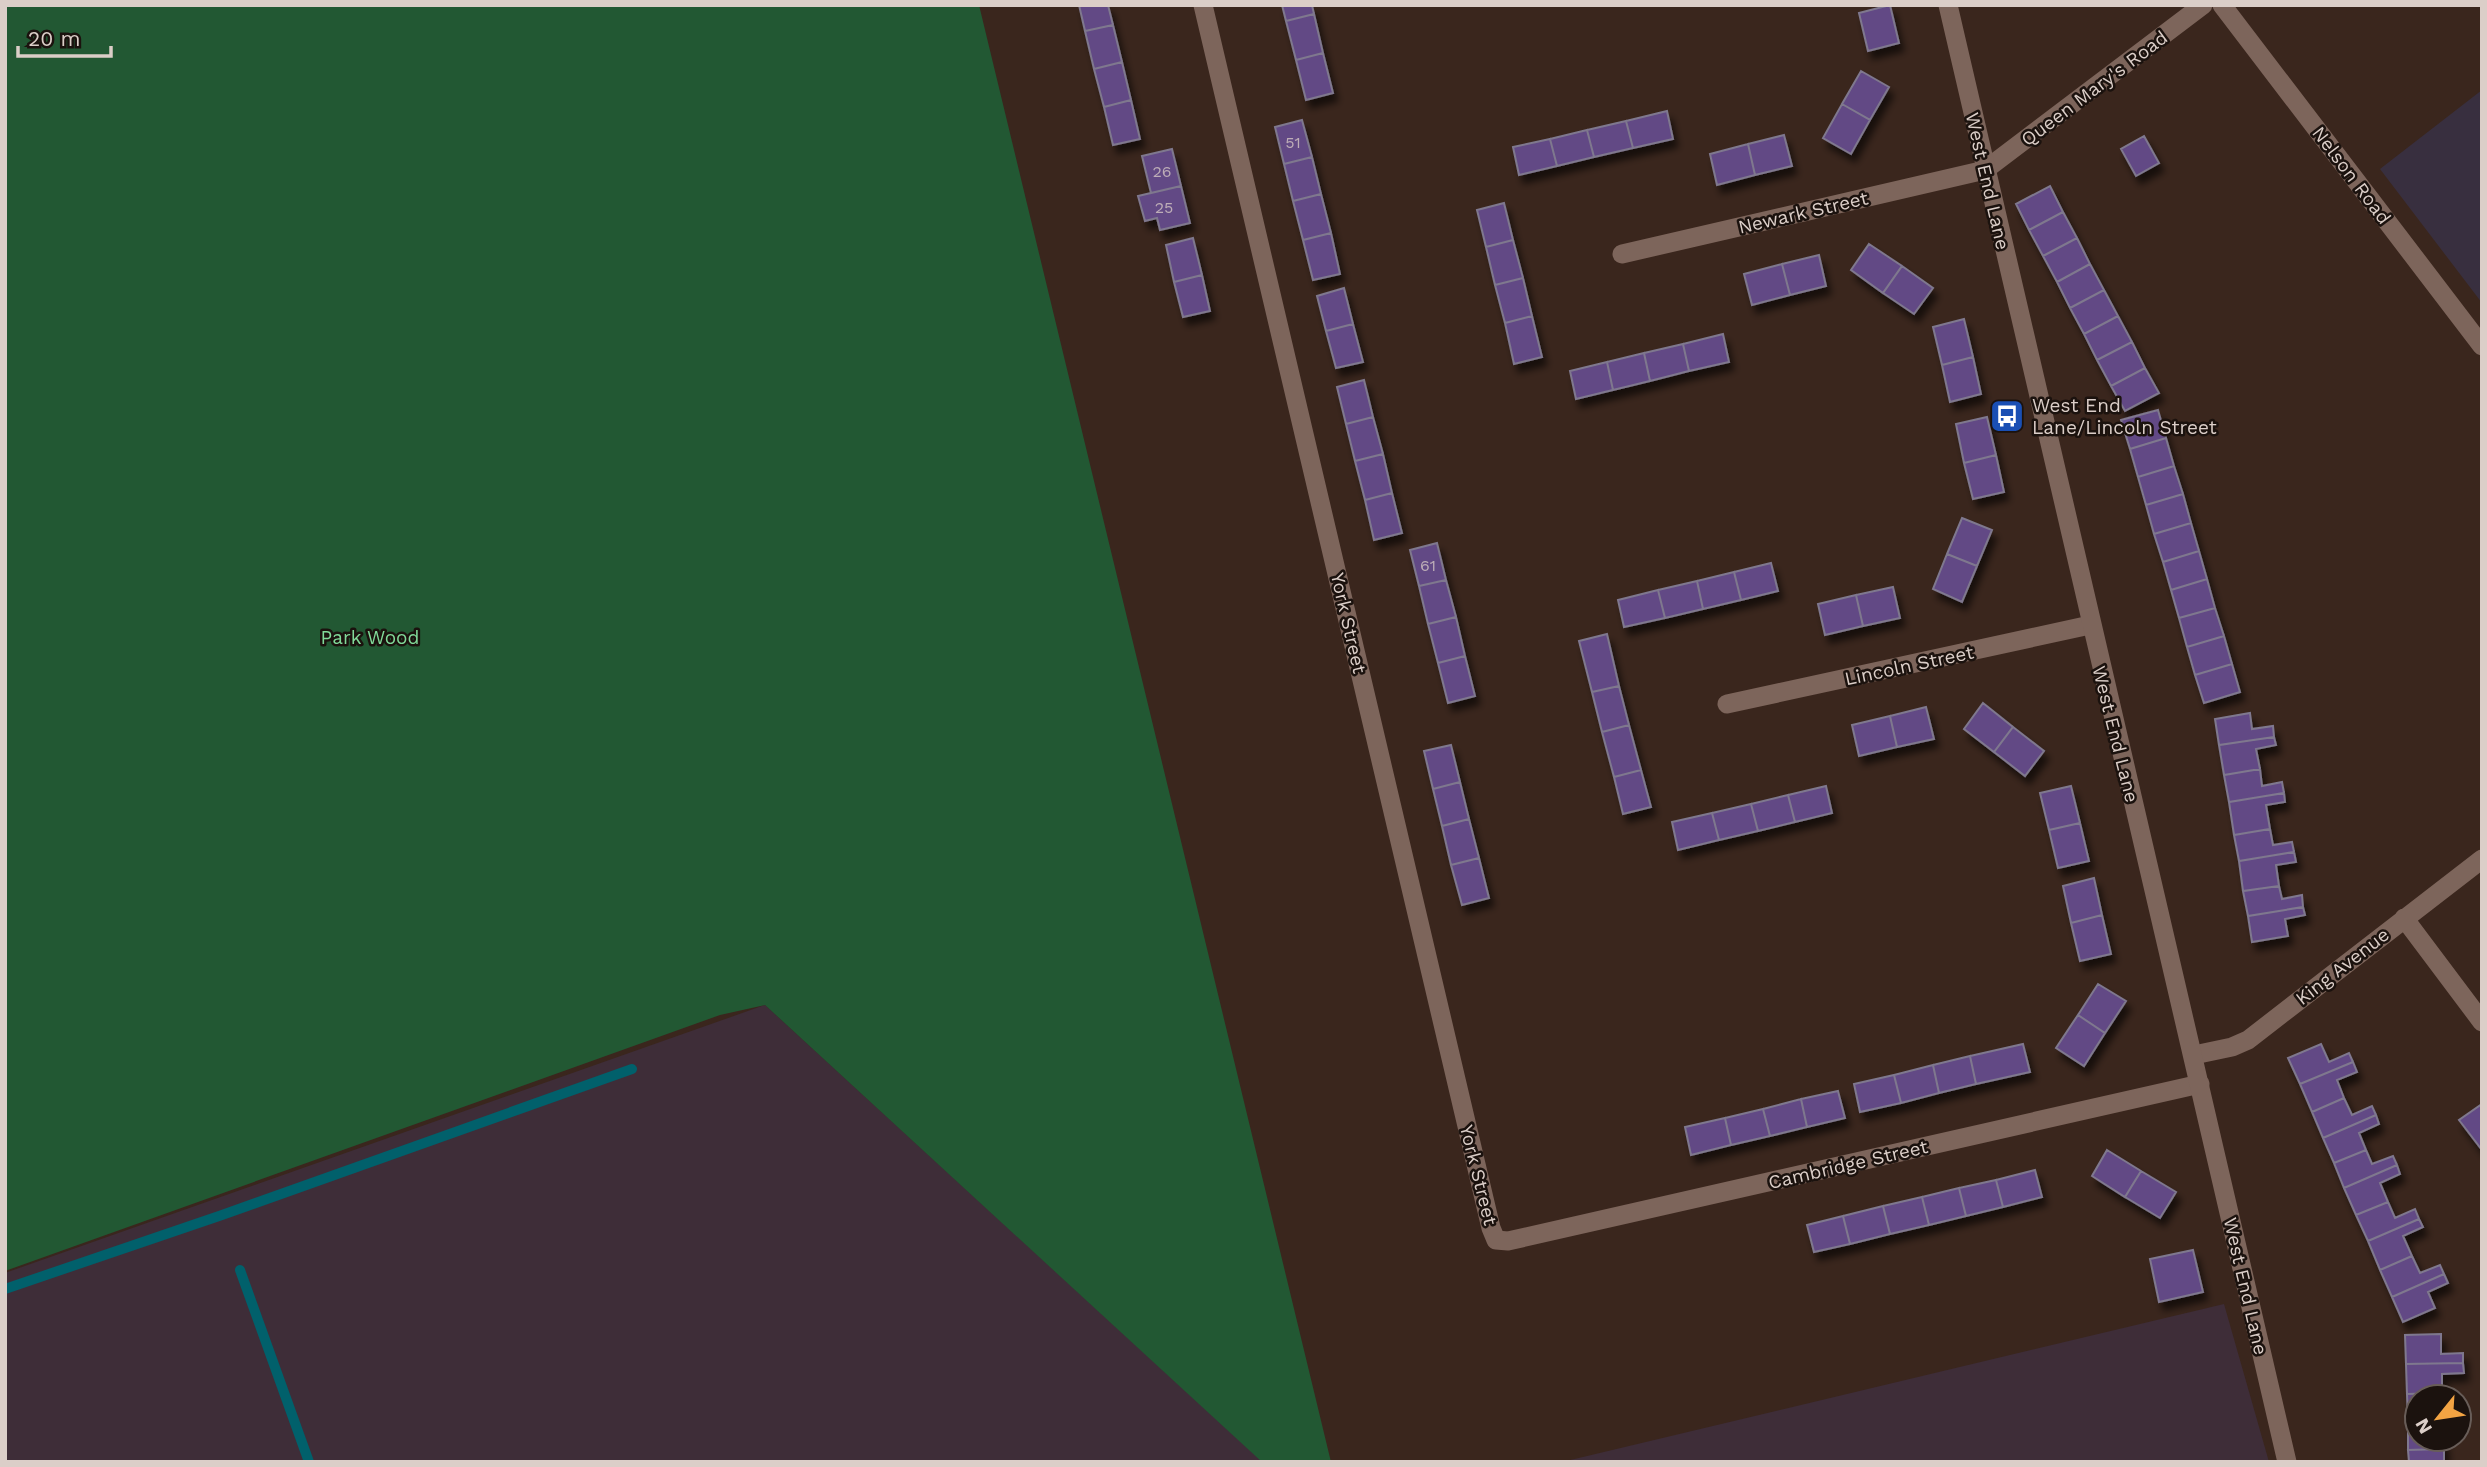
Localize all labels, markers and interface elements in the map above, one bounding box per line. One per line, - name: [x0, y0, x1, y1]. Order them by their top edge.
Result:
- scale bar: [18, 14, 110, 58]
- text: 20 m: [28, 26, 80, 51]
- street label: Queen Mary's Road: [2016, 26, 2172, 151]
- street label: West End Lane: [1961, 110, 2014, 252]
- street label: Nelson Road: [2307, 122, 2396, 229]
- house number: 51: [1285, 133, 1301, 152]
- house number: 26: [1152, 162, 1172, 181]
- street label: Newark Street: [1736, 186, 1870, 239]
- house number: 25: [1155, 198, 1173, 217]
- place label: West End Lane/Lincoln Street: [2032, 394, 2217, 439]
- bus stop icon: West End Lane/Lincoln Street: [1988, 397, 2026, 435]
- house number: 61: [1420, 556, 1436, 575]
- street label: York Street: [1326, 570, 1371, 676]
- park label: Park Wood: [321, 626, 419, 649]
- street label: Lincoln Street: [1842, 641, 1976, 690]
- street label: West End Lane: [2087, 663, 2144, 805]
- street label: King Avenue: [2291, 923, 2394, 1010]
- street label: York Street: [1455, 1123, 1502, 1228]
- street label: Cambridge Street: [1766, 1135, 1930, 1194]
- street label: West End Lane: [2219, 1215, 2272, 1357]
- north arrow: [2403, 1383, 2473, 1453]
- text: N: [2410, 1414, 2437, 1438]

